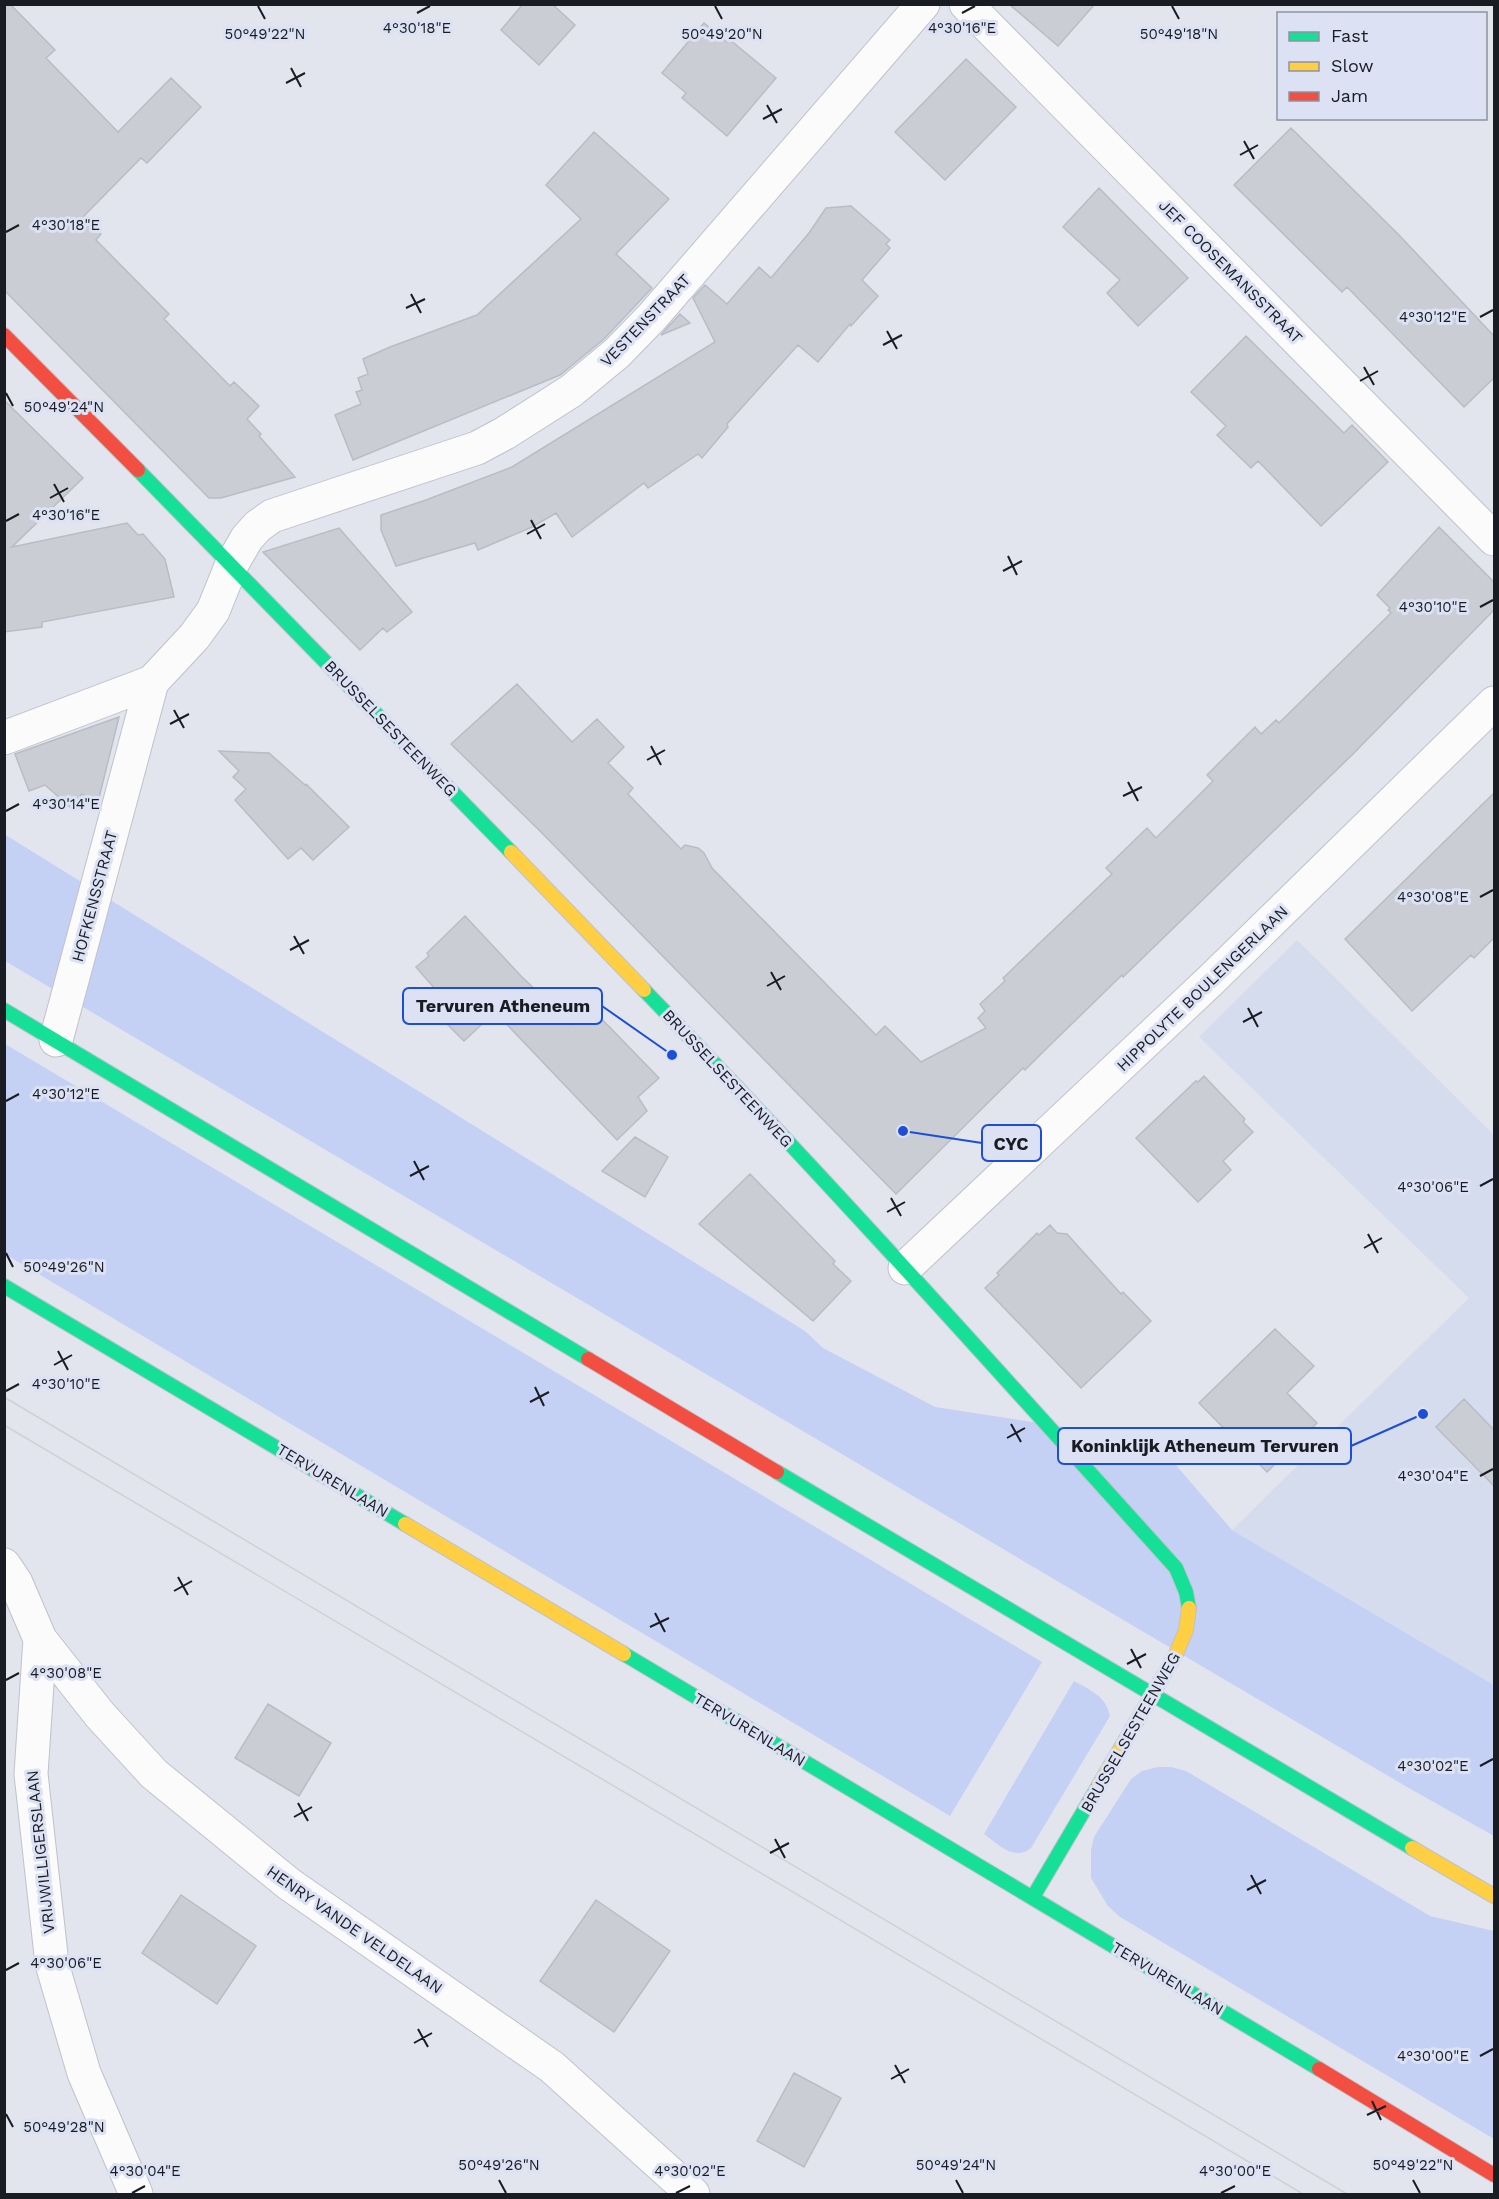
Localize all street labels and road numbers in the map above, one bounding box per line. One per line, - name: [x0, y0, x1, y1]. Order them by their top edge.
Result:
- street label: JEF COOSEMANSSTRAAT: [1155, 196, 1307, 347]
- street label: VESTENSTRAAT: [596, 270, 695, 371]
- street label: BRUSSELSESTEENWEG: [321, 656, 461, 800]
- street label: HOFKENSSTRAAT: [68, 828, 121, 964]
- street label: HIPPOLYTE BOULENGERLAAN: [1113, 902, 1292, 1075]
- street label: BRUSSELSESTEENWEG: [659, 1005, 797, 1151]
- street label: TERVURENLAAN: [273, 1440, 392, 1521]
- street label: BRUSSELSESTEENWEG: [1077, 1649, 1184, 1816]
- street label: TERVURENLAAN: [690, 1689, 809, 1770]
- street label: VRIJWILLIGERSLAAN: [22, 1769, 59, 1934]
- street label: HENRY VANDE VELDELAAN: [263, 1861, 446, 1997]
- street label: TERVURENLAAN: [1108, 1938, 1227, 2019]

